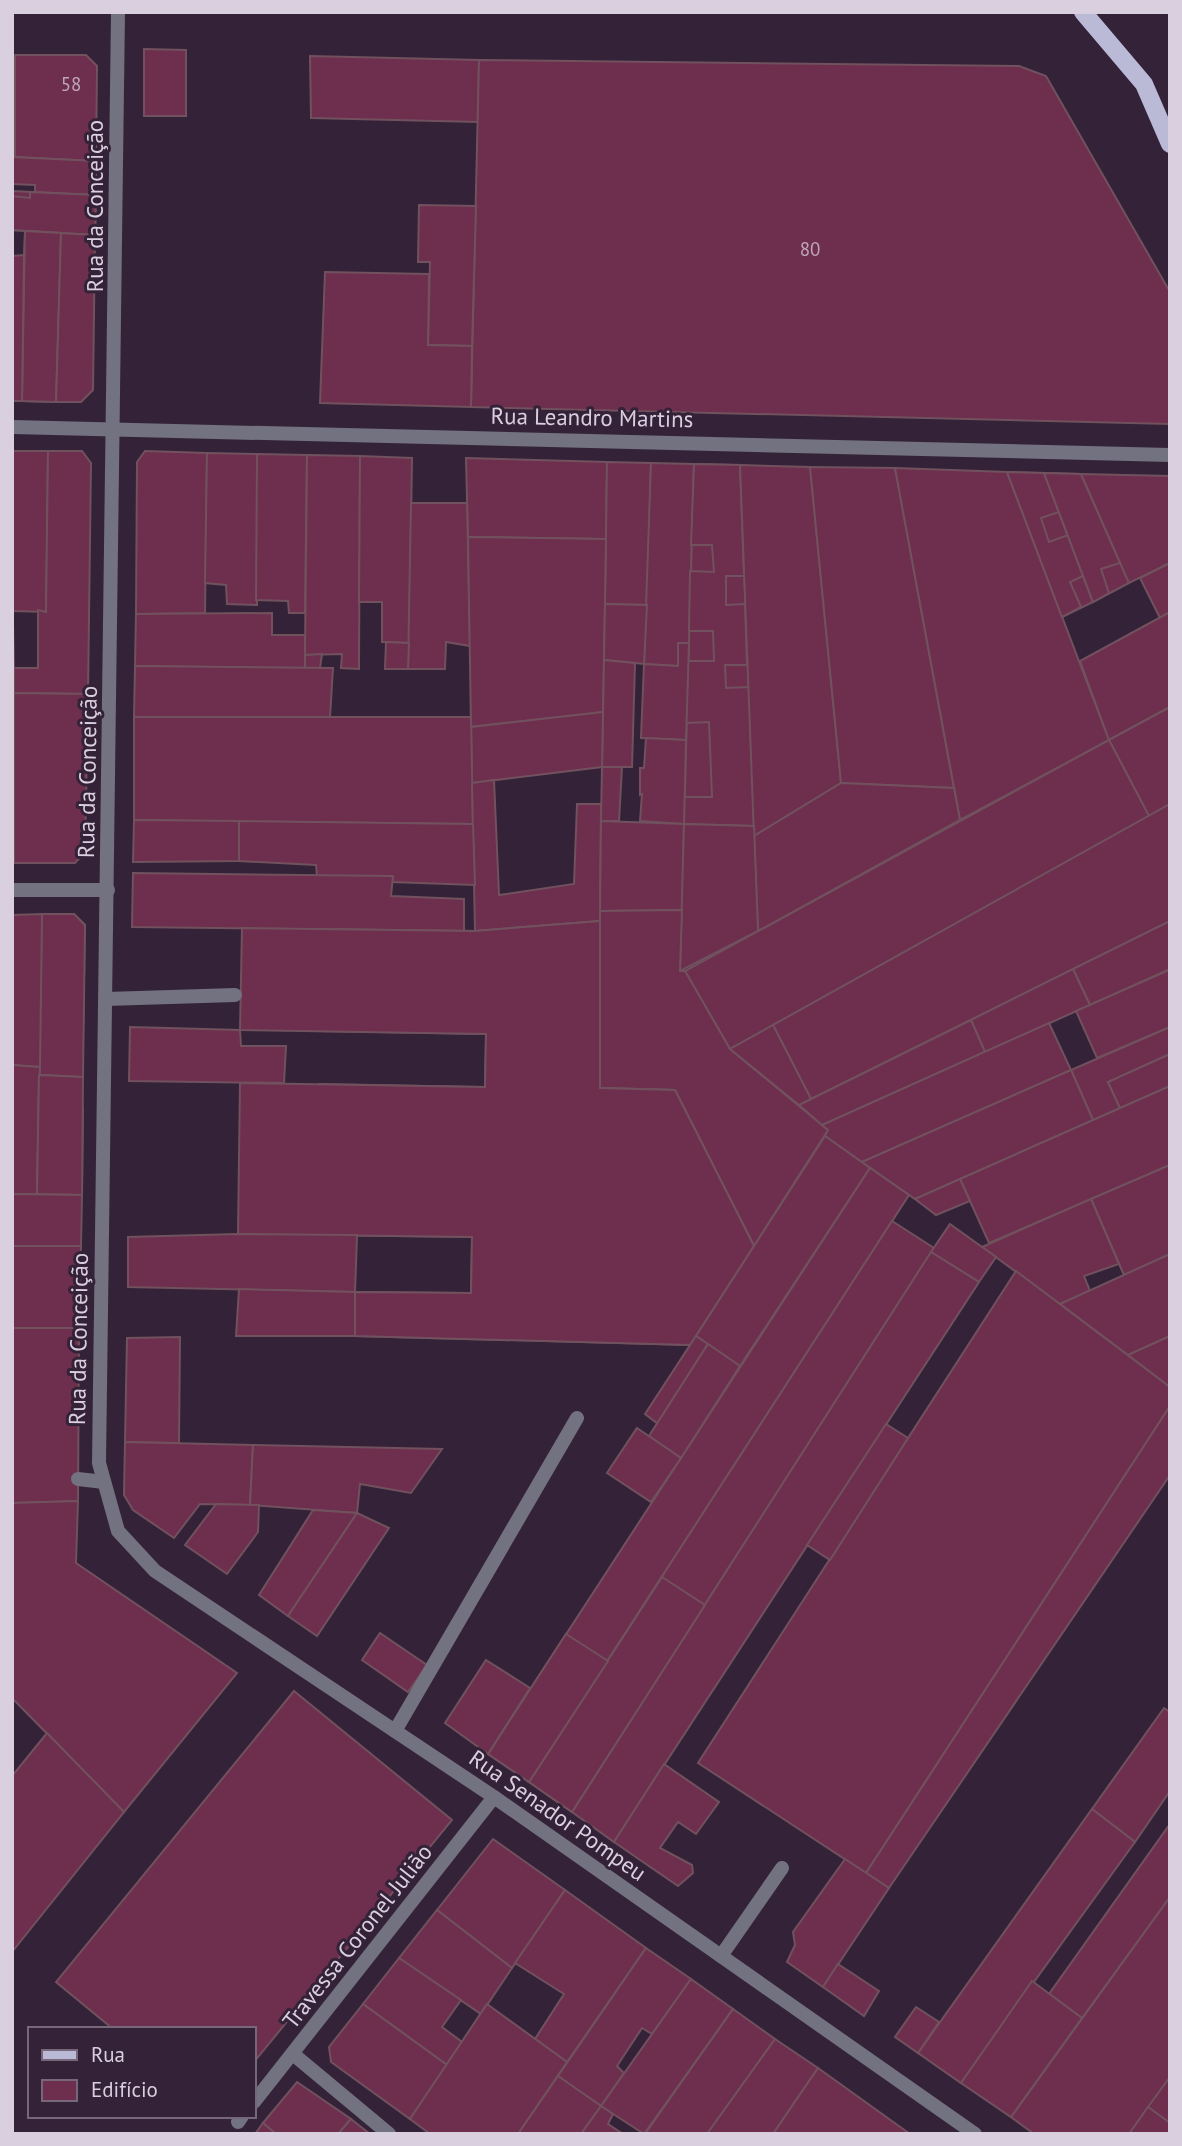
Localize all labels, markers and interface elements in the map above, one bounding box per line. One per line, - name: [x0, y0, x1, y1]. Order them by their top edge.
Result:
- house number: 58: [61, 72, 81, 96]
- street label: Rua da Conceição: [80, 120, 109, 292]
- house number: 80: [800, 237, 820, 261]
- street label: Rua Leandro Martins: [490, 401, 694, 433]
- street label: Rua da Conceição: [71, 686, 103, 858]
- street label: Rua da Conceição: [62, 1253, 94, 1425]
- street label: Rua Senador Pompeu: [464, 1743, 652, 1887]
- street label: Travessa Coronel Julião: [276, 1838, 438, 2034]
- legend: [28, 2027, 256, 2118]
- text: Rua: [91, 2041, 125, 2068]
- text: Edifício: [91, 2076, 158, 2103]

